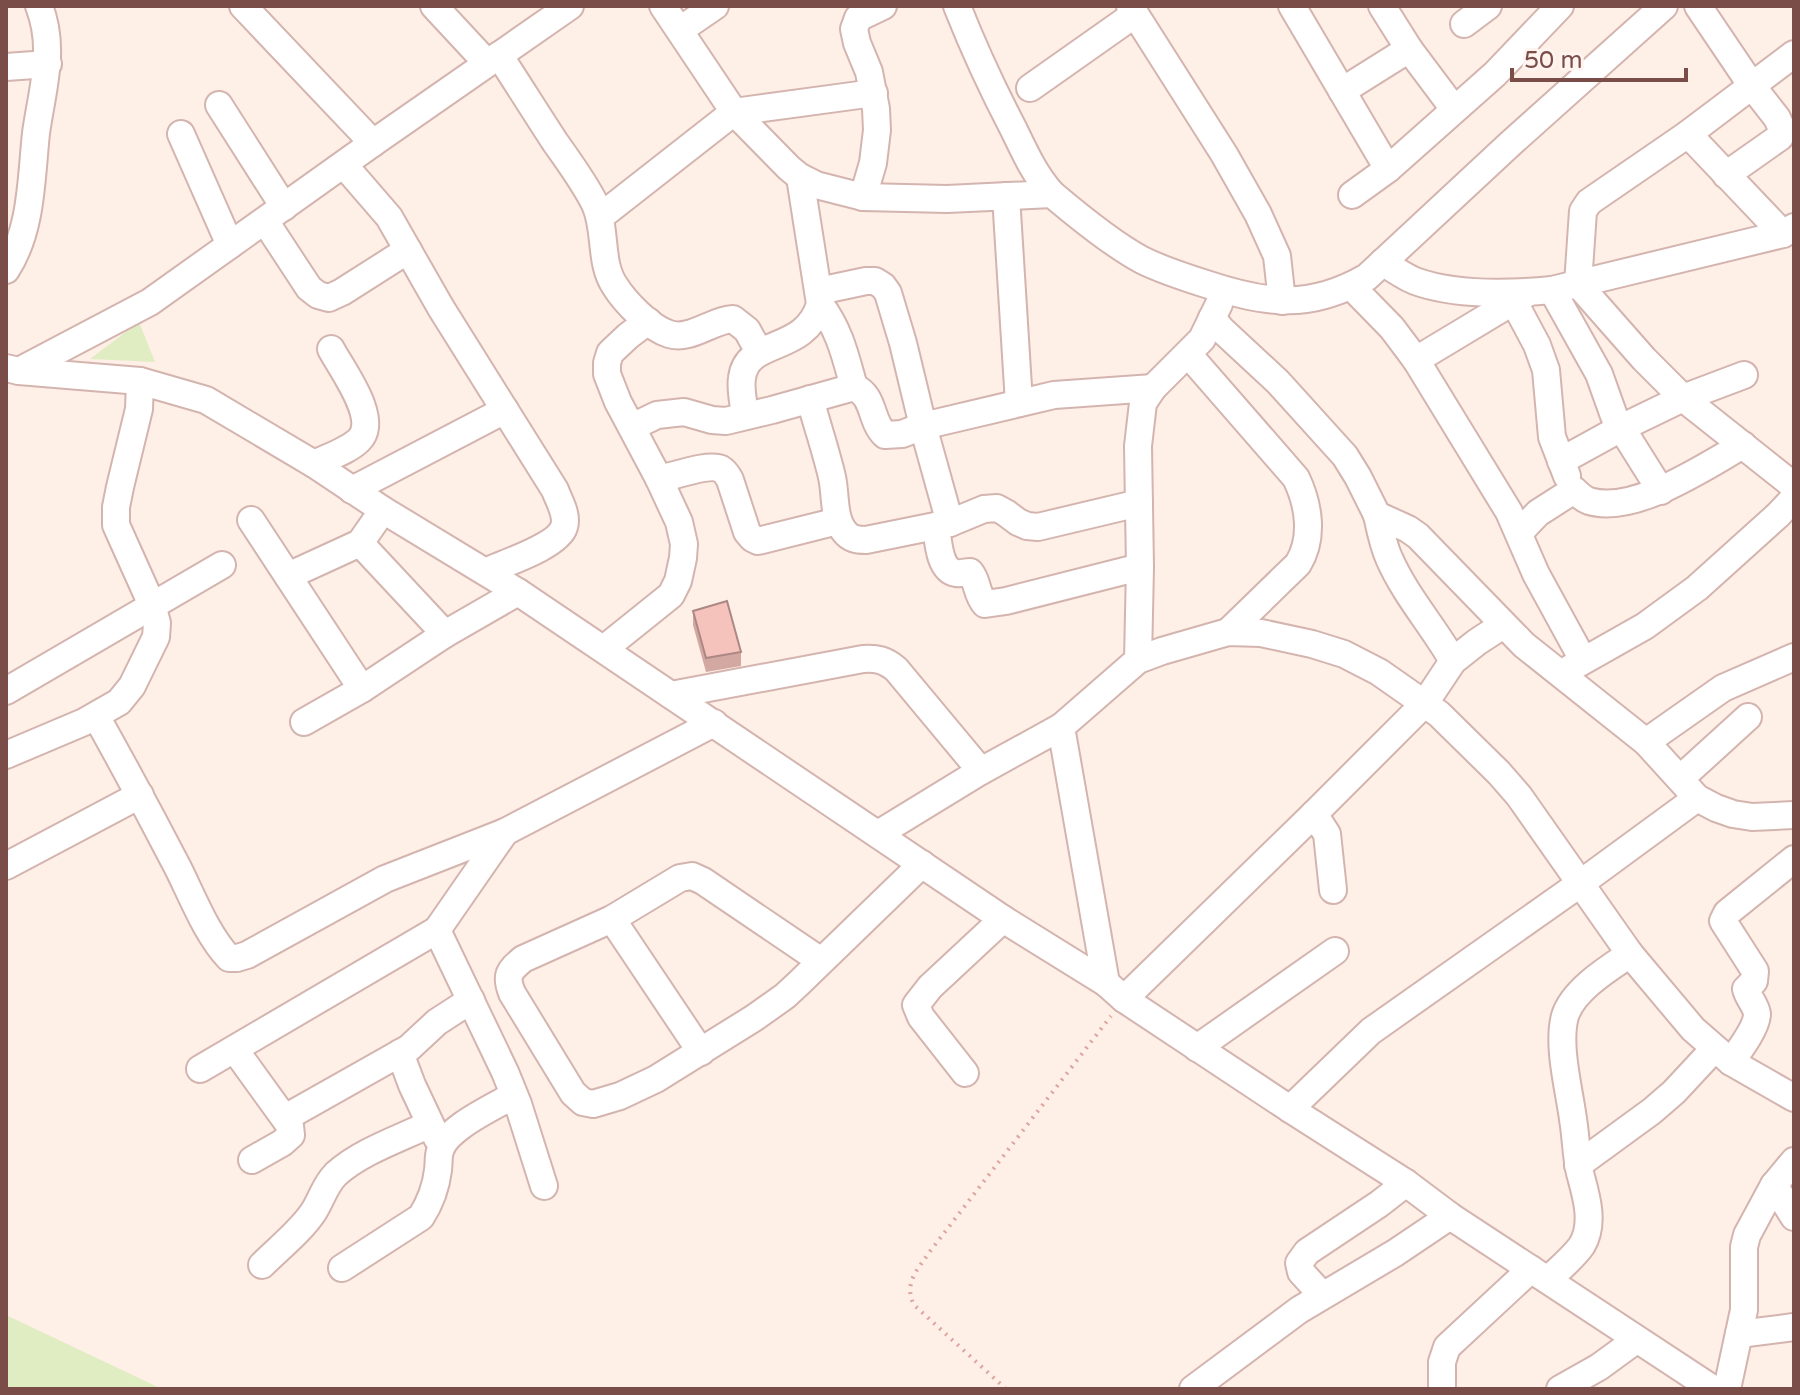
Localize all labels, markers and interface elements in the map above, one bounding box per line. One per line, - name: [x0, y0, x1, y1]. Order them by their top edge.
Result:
- scale bar: [1512, 32, 1686, 82]
- text: 50 m: [1524, 46, 1582, 75]

